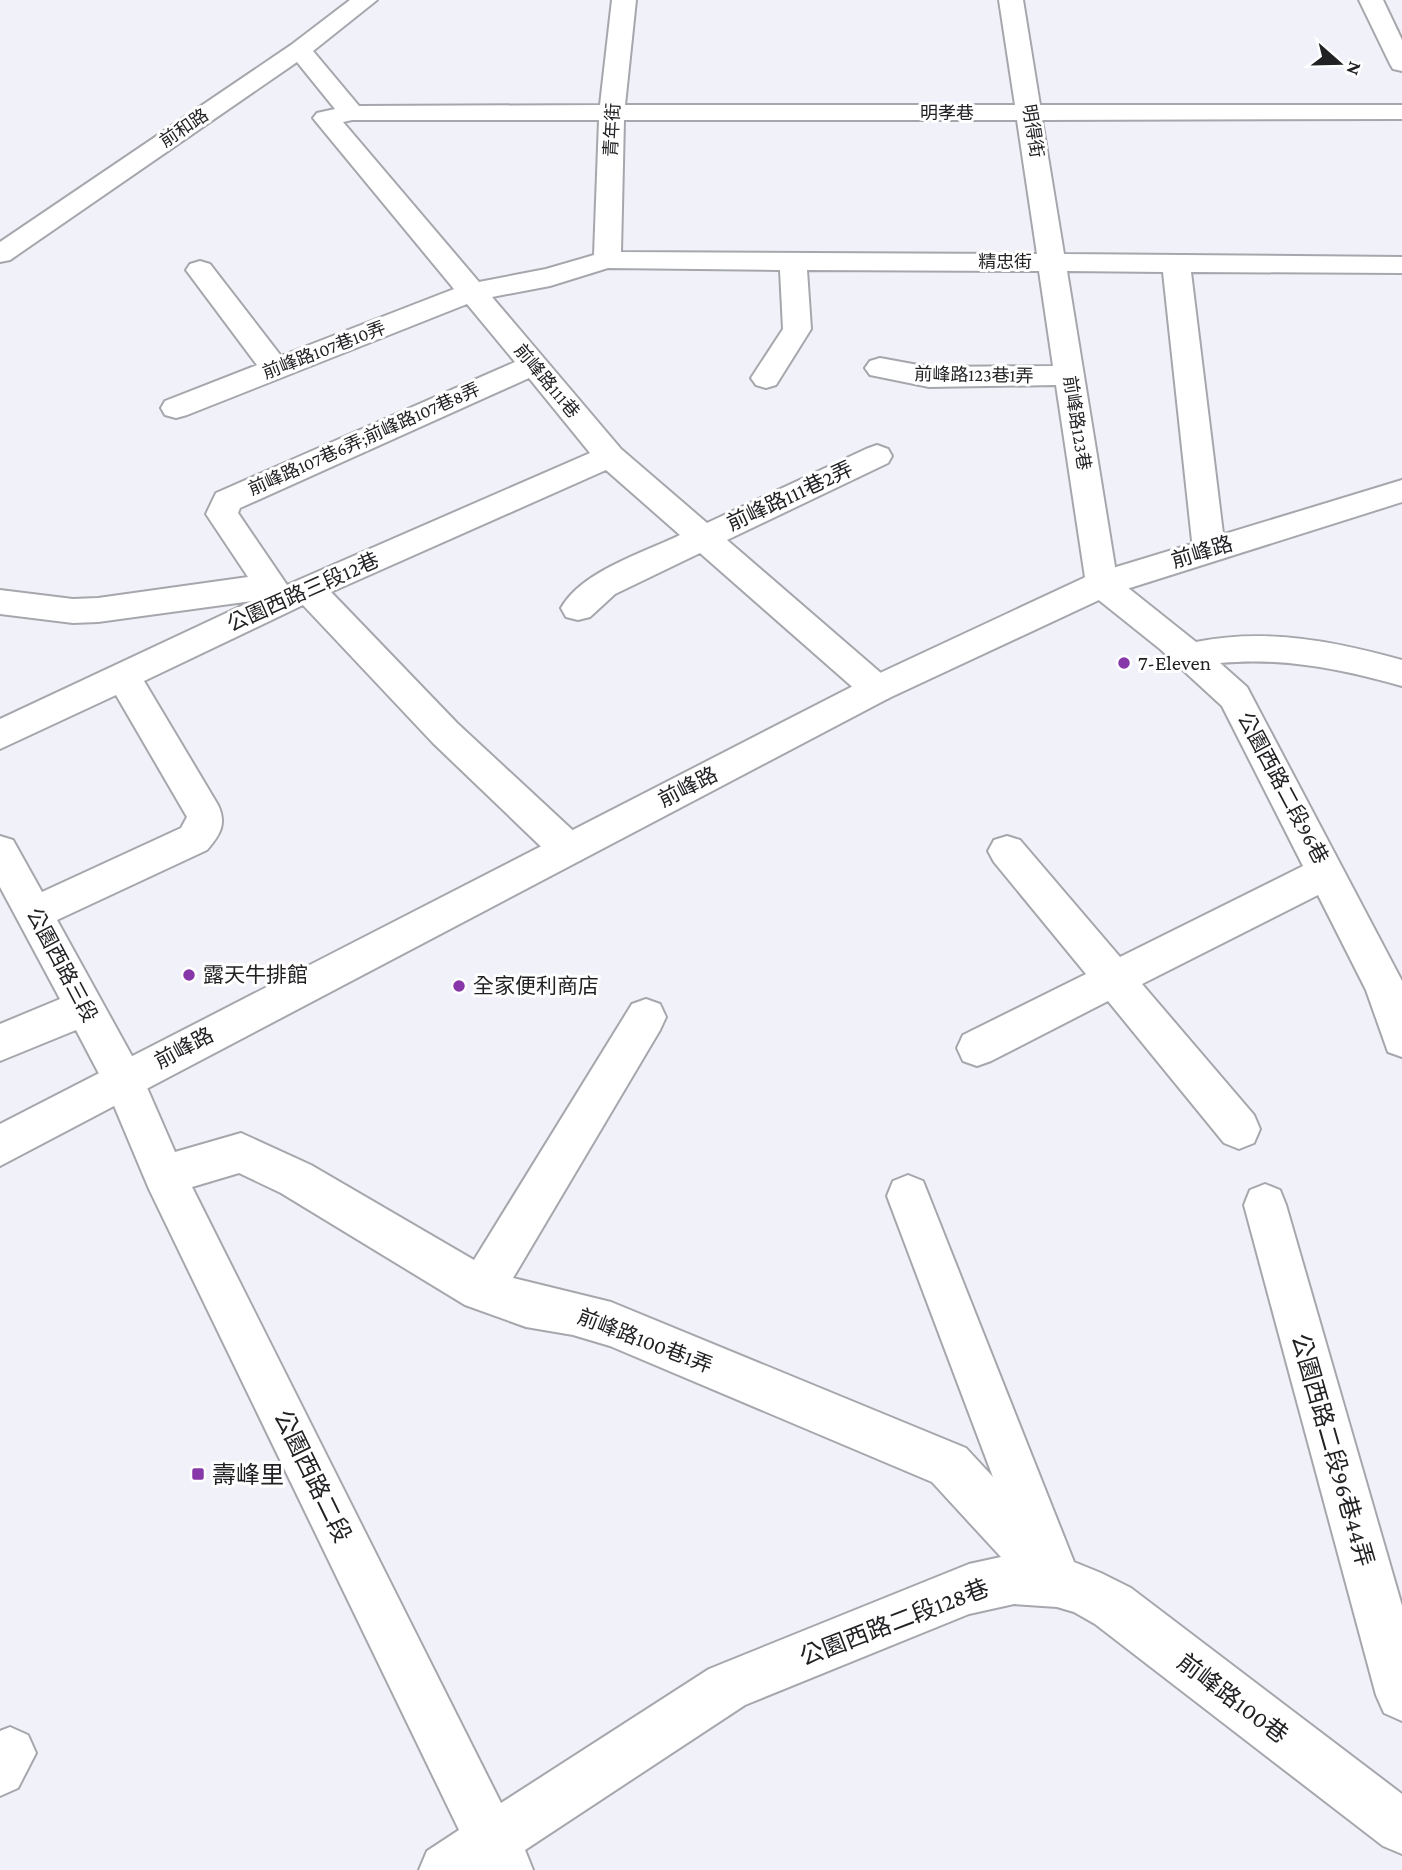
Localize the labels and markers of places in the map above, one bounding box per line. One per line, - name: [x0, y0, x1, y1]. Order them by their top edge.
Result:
- place label: 7-Eleven: [1138, 651, 1211, 675]
- marker: 7-Eleven: [1116, 655, 1132, 671]
- place label: 露天牛排館: [203, 963, 308, 987]
- marker: 露天牛排館: [181, 967, 197, 983]
- place label: 全家便利商店: [473, 974, 599, 998]
- marker: 全家便利商店: [451, 978, 467, 994]
- place label: 壽峰里: [212, 1461, 284, 1488]
- marker: 壽峰里: [190, 1466, 206, 1482]

